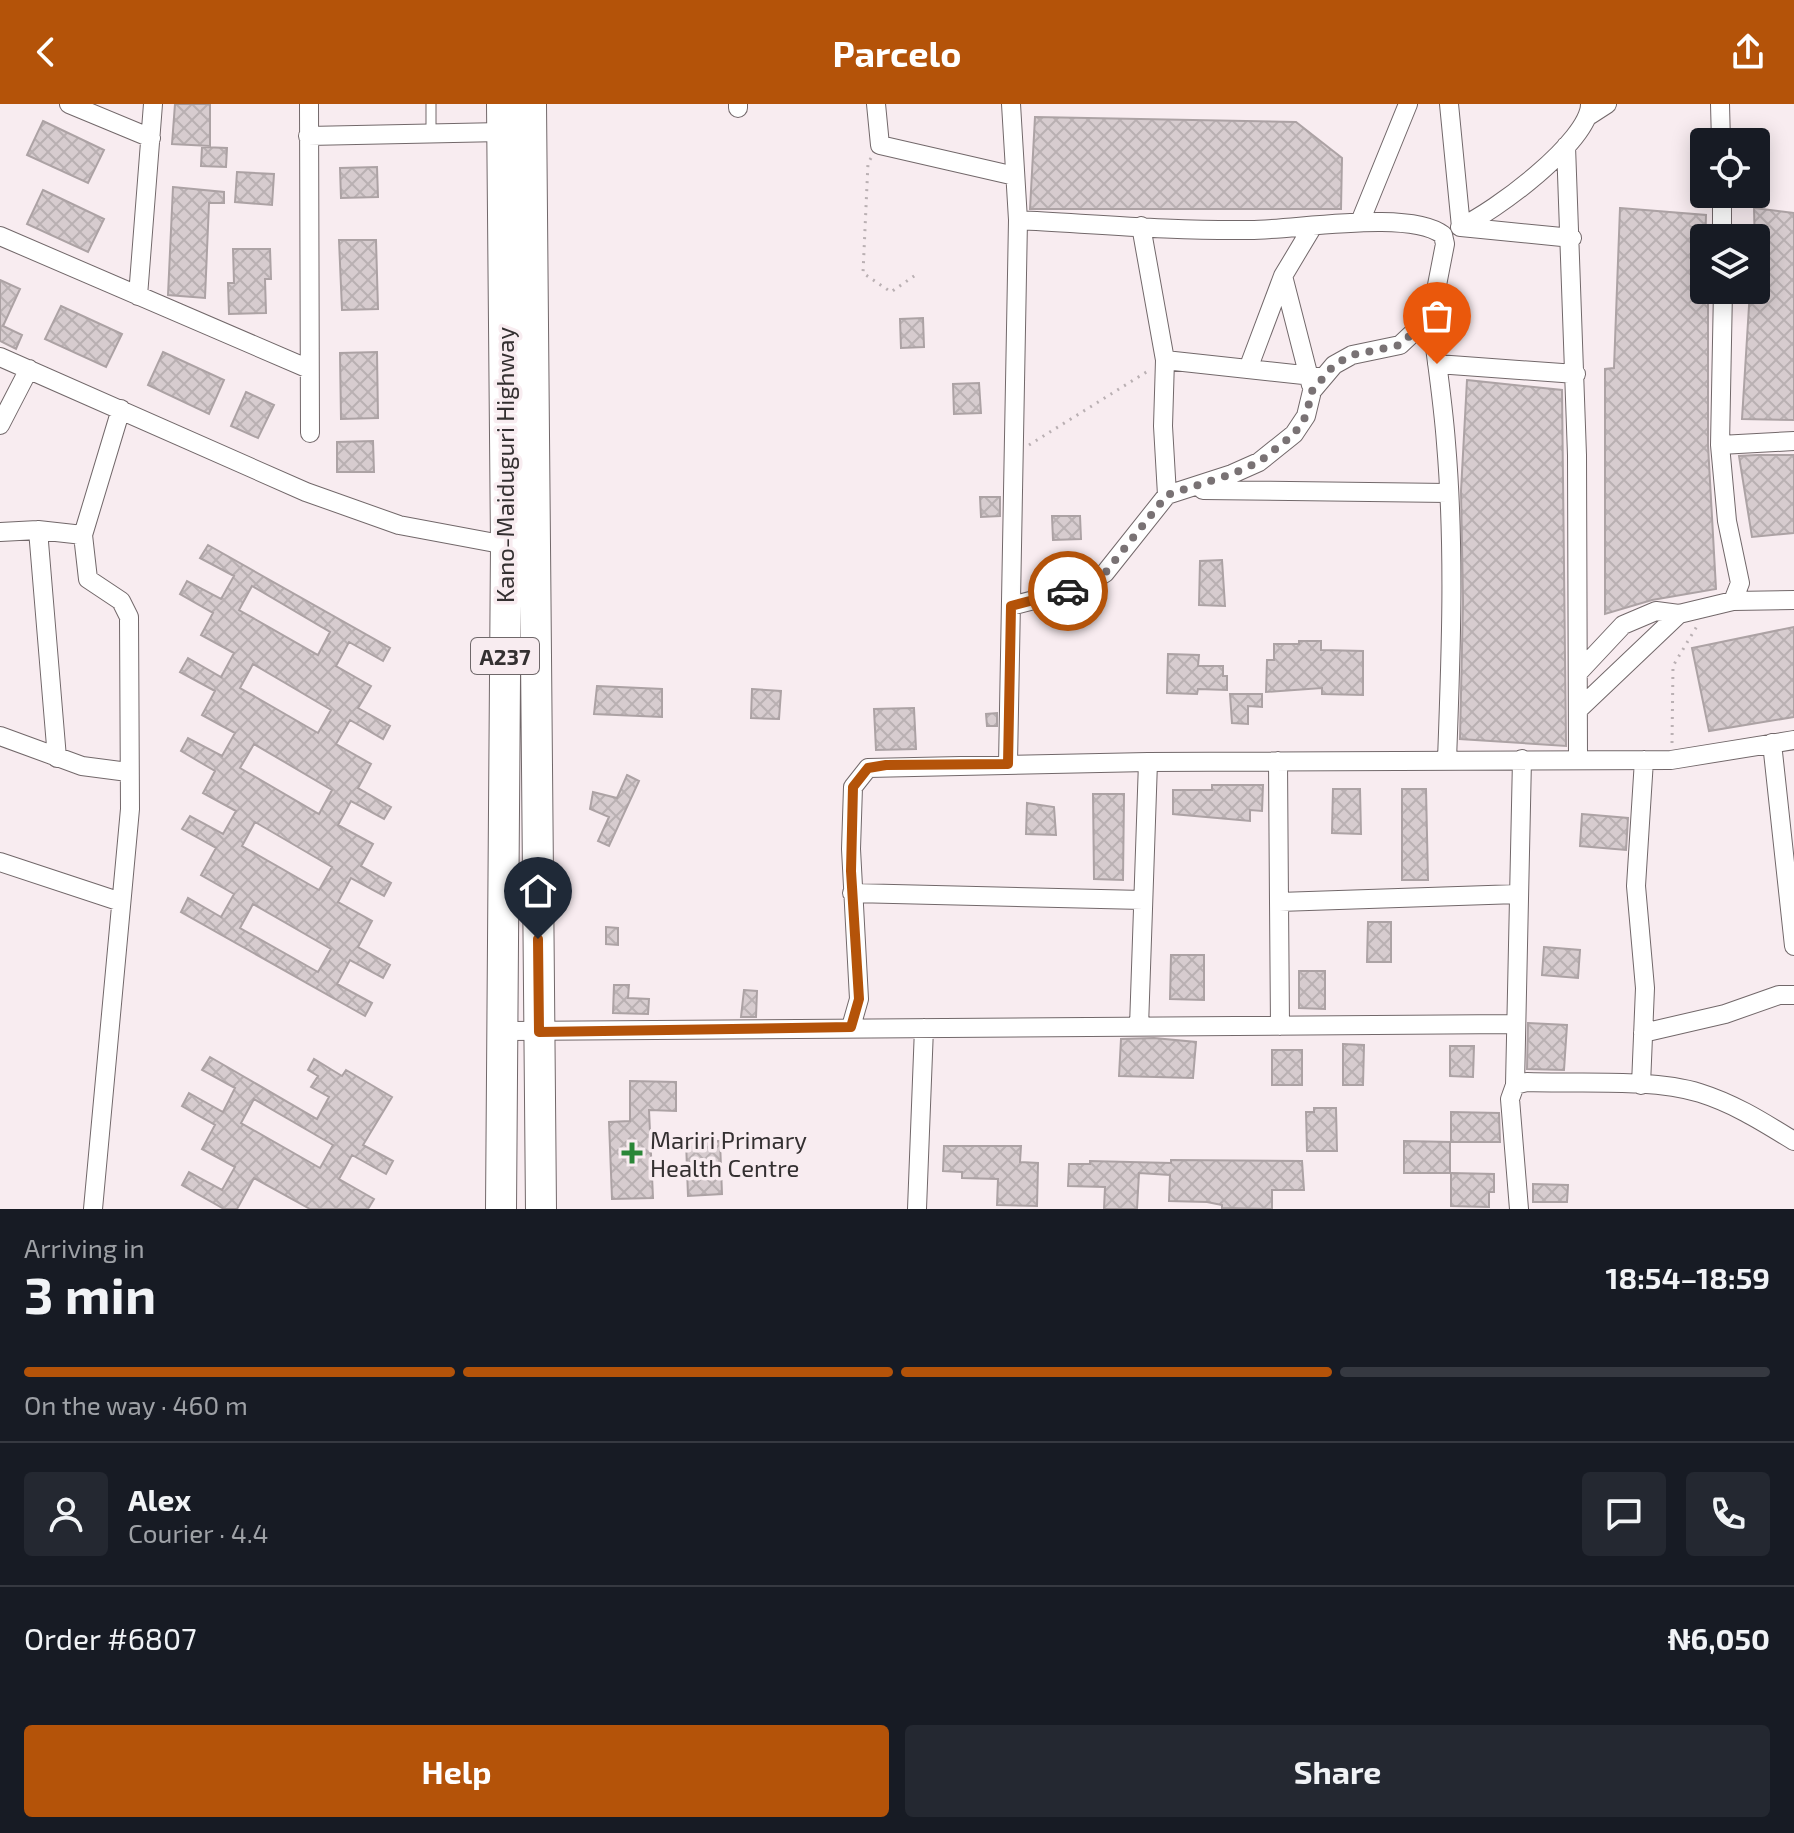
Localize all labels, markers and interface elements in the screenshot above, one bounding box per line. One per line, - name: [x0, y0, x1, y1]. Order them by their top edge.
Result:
- icon: back: [24, 30, 68, 74]
- icon: share: [1726, 30, 1770, 74]
- text: Parcelo: [832, 31, 962, 74]
- map controls: [1690, 128, 1770, 304]
- button: locate: [1690, 128, 1770, 208]
- button: layers: [1690, 224, 1770, 304]
- pin: [1403, 282, 1471, 364]
- icon: bag: [1415, 294, 1459, 338]
- street label: Kano-Maiduguri Highway: [490, 327, 519, 603]
- courier: [1028, 551, 1108, 631]
- icon: car: [1046, 569, 1090, 613]
- road number: A237: [471, 638, 539, 674]
- pin: [504, 857, 572, 939]
- icon: home: [516, 869, 560, 913]
- place label: Mariri Primary Health Centre: [650, 1125, 807, 1182]
- marker: Mariri Primary Health Centre: [621, 1142, 643, 1164]
- text: Arriving in: [24, 1232, 145, 1263]
- text: 18:54–18:59: [1606, 1259, 1770, 1295]
- text: 3 min: [24, 1262, 156, 1324]
- text: On the way · 460 m: [24, 1389, 248, 1420]
- button: person: [24, 1472, 108, 1556]
- button: chat: [1582, 1472, 1666, 1556]
- button: phone: [1686, 1472, 1770, 1556]
- text: Alex: [128, 1481, 191, 1517]
- text: Courier · 4.4: [128, 1517, 269, 1548]
- text: Order #6807: [24, 1620, 197, 1656]
- text: ₦6,050: [1667, 1620, 1770, 1656]
- button: Help: [24, 1725, 889, 1817]
- button: Share: [905, 1725, 1770, 1817]

